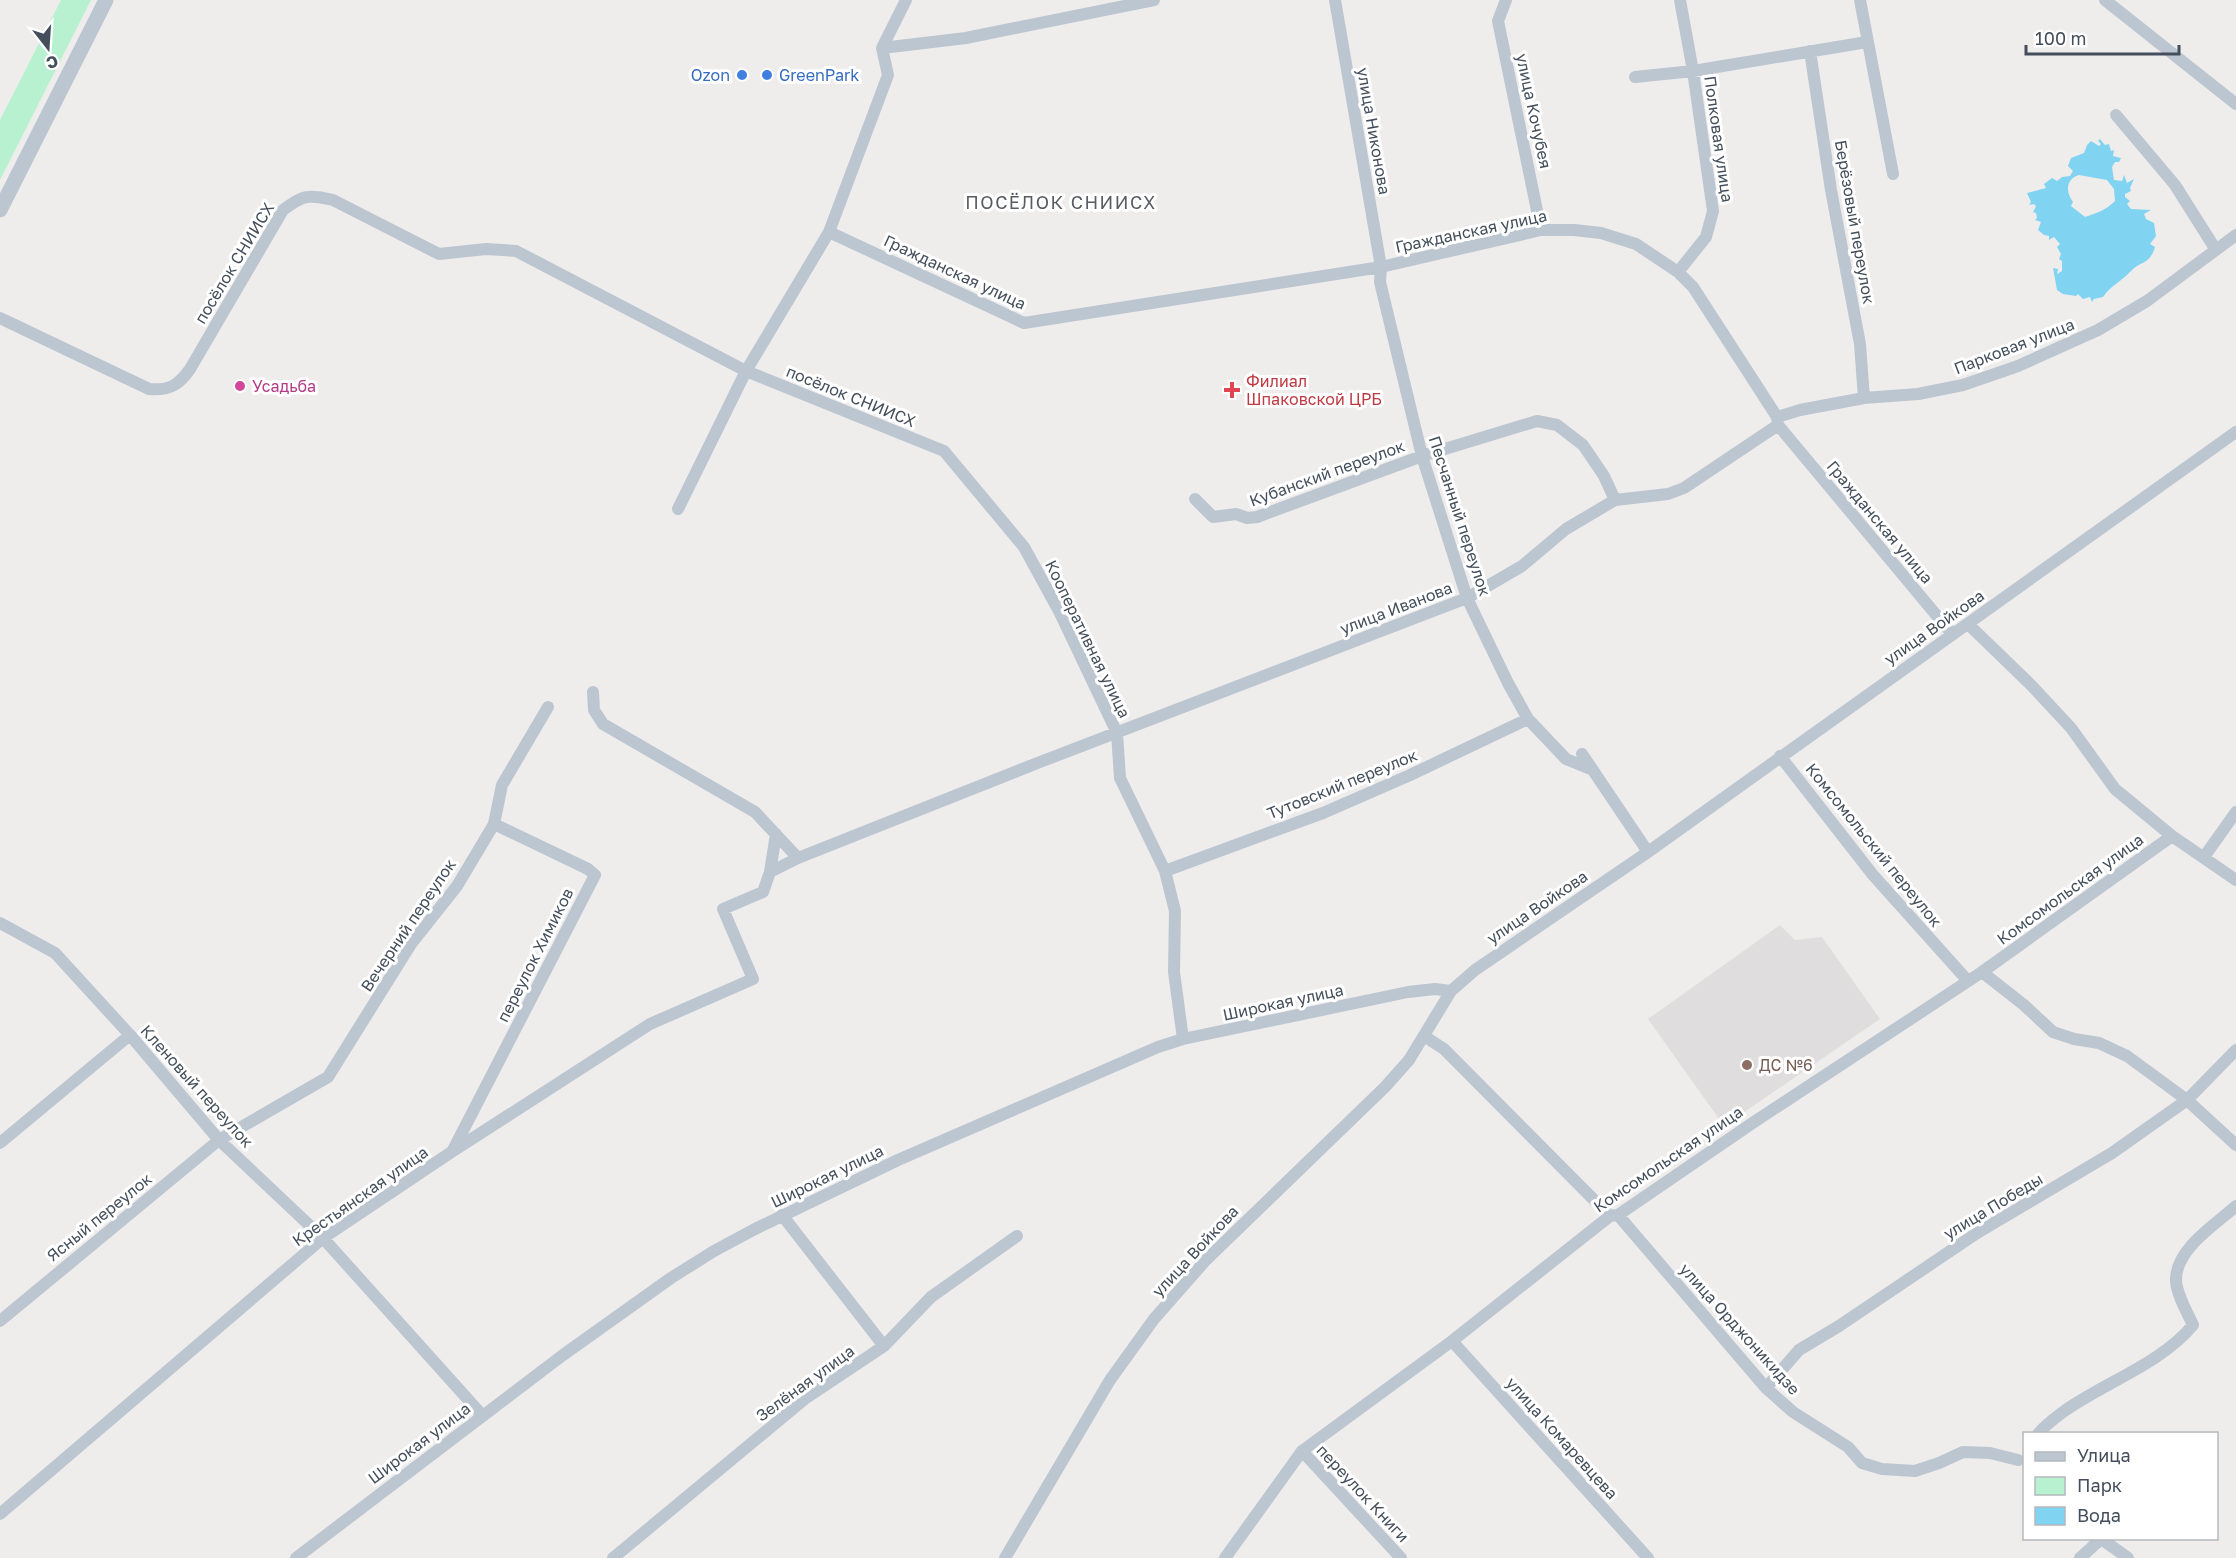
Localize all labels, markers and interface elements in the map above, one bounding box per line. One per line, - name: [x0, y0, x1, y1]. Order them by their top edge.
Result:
- north arrow: [18, 18, 78, 78]
- scale bar: [2026, 18, 2179, 56]
- text: 100 m: [2035, 27, 2086, 49]
- text: С: [44, 51, 61, 74]
- street label: улица Кочубея: [1512, 52, 1556, 170]
- place label: Ozon: [691, 65, 730, 85]
- place label: GreenPark: [779, 65, 859, 85]
- street label: улица Никонова: [1353, 66, 1395, 196]
- marker: Ozon: [735, 68, 749, 82]
- marker: GreenPark: [760, 68, 774, 82]
- street label: Полковая улица: [1700, 75, 1738, 203]
- street label: Берёзовый переулок: [1831, 139, 1879, 305]
- district label: ПОСЁЛОК СНИИСХ: [965, 191, 1157, 213]
- street label: посёлок СНИИСХ: [190, 198, 278, 327]
- street label: Гражданская улица: [1393, 205, 1549, 257]
- street label: Гражданская улица: [881, 230, 1029, 314]
- street label: Парковая улица: [1951, 314, 2077, 378]
- street label: посёлок СНИИСХ: [783, 361, 919, 431]
- place label: Филиал Шпаковской ЦРБ: [1246, 371, 1382, 409]
- place label: Усадьба: [252, 376, 316, 396]
- marker: Усадьба: [233, 379, 247, 393]
- marker: Филиал Шпаковской ЦРБ: [1223, 381, 1241, 399]
- street label: Песчанный переулок: [1425, 433, 1495, 599]
- street label: Кубанский переулок: [1247, 436, 1407, 510]
- street label: Гражданская улица: [1823, 456, 1937, 588]
- street label: Кооперативная улица: [1041, 557, 1135, 721]
- street label: улица Иванова: [1337, 577, 1455, 639]
- street label: улица Войкова: [1880, 585, 1988, 669]
- street label: Тутовский переулок: [1264, 745, 1420, 823]
- street label: Комсомольский переулок: [1802, 759, 1946, 931]
- street label: Комсомольская улица: [1993, 829, 2147, 949]
- street label: Вечерний переулок: [356, 855, 460, 995]
- street label: улица Войкова: [1483, 866, 1591, 948]
- street label: переулок Химиков: [493, 885, 577, 1025]
- street label: Широкая улица: [1221, 979, 1345, 1025]
- street label: Кленовый переулок: [137, 1020, 257, 1152]
- place label: ДС №6: [1759, 1055, 1813, 1075]
- marker: ДС №6: [1740, 1058, 1754, 1072]
- street label: Комсомольская улица: [1589, 1101, 1747, 1217]
- street label: Широкая улица: [767, 1140, 887, 1212]
- street label: Крестьянская улица: [288, 1142, 432, 1250]
- street label: улица Победы: [1940, 1168, 2046, 1244]
- street label: Ясный переулок: [42, 1169, 156, 1265]
- street label: улица Войкова: [1148, 1201, 1242, 1301]
- street label: улица Орджоникидзе: [1676, 1259, 1804, 1399]
- street label: Зелёная улица: [752, 1341, 858, 1425]
- street label: улица Комаревцева: [1502, 1373, 1622, 1503]
- street label: Широкая улица: [364, 1398, 474, 1488]
- legend: [2023, 1432, 2218, 1540]
- street label: переулок Книги: [1313, 1440, 1413, 1546]
- text: Улица: [2077, 1444, 2131, 1466]
- text: Парк: [2077, 1474, 2122, 1496]
- text: Вода: [2077, 1504, 2121, 1526]

